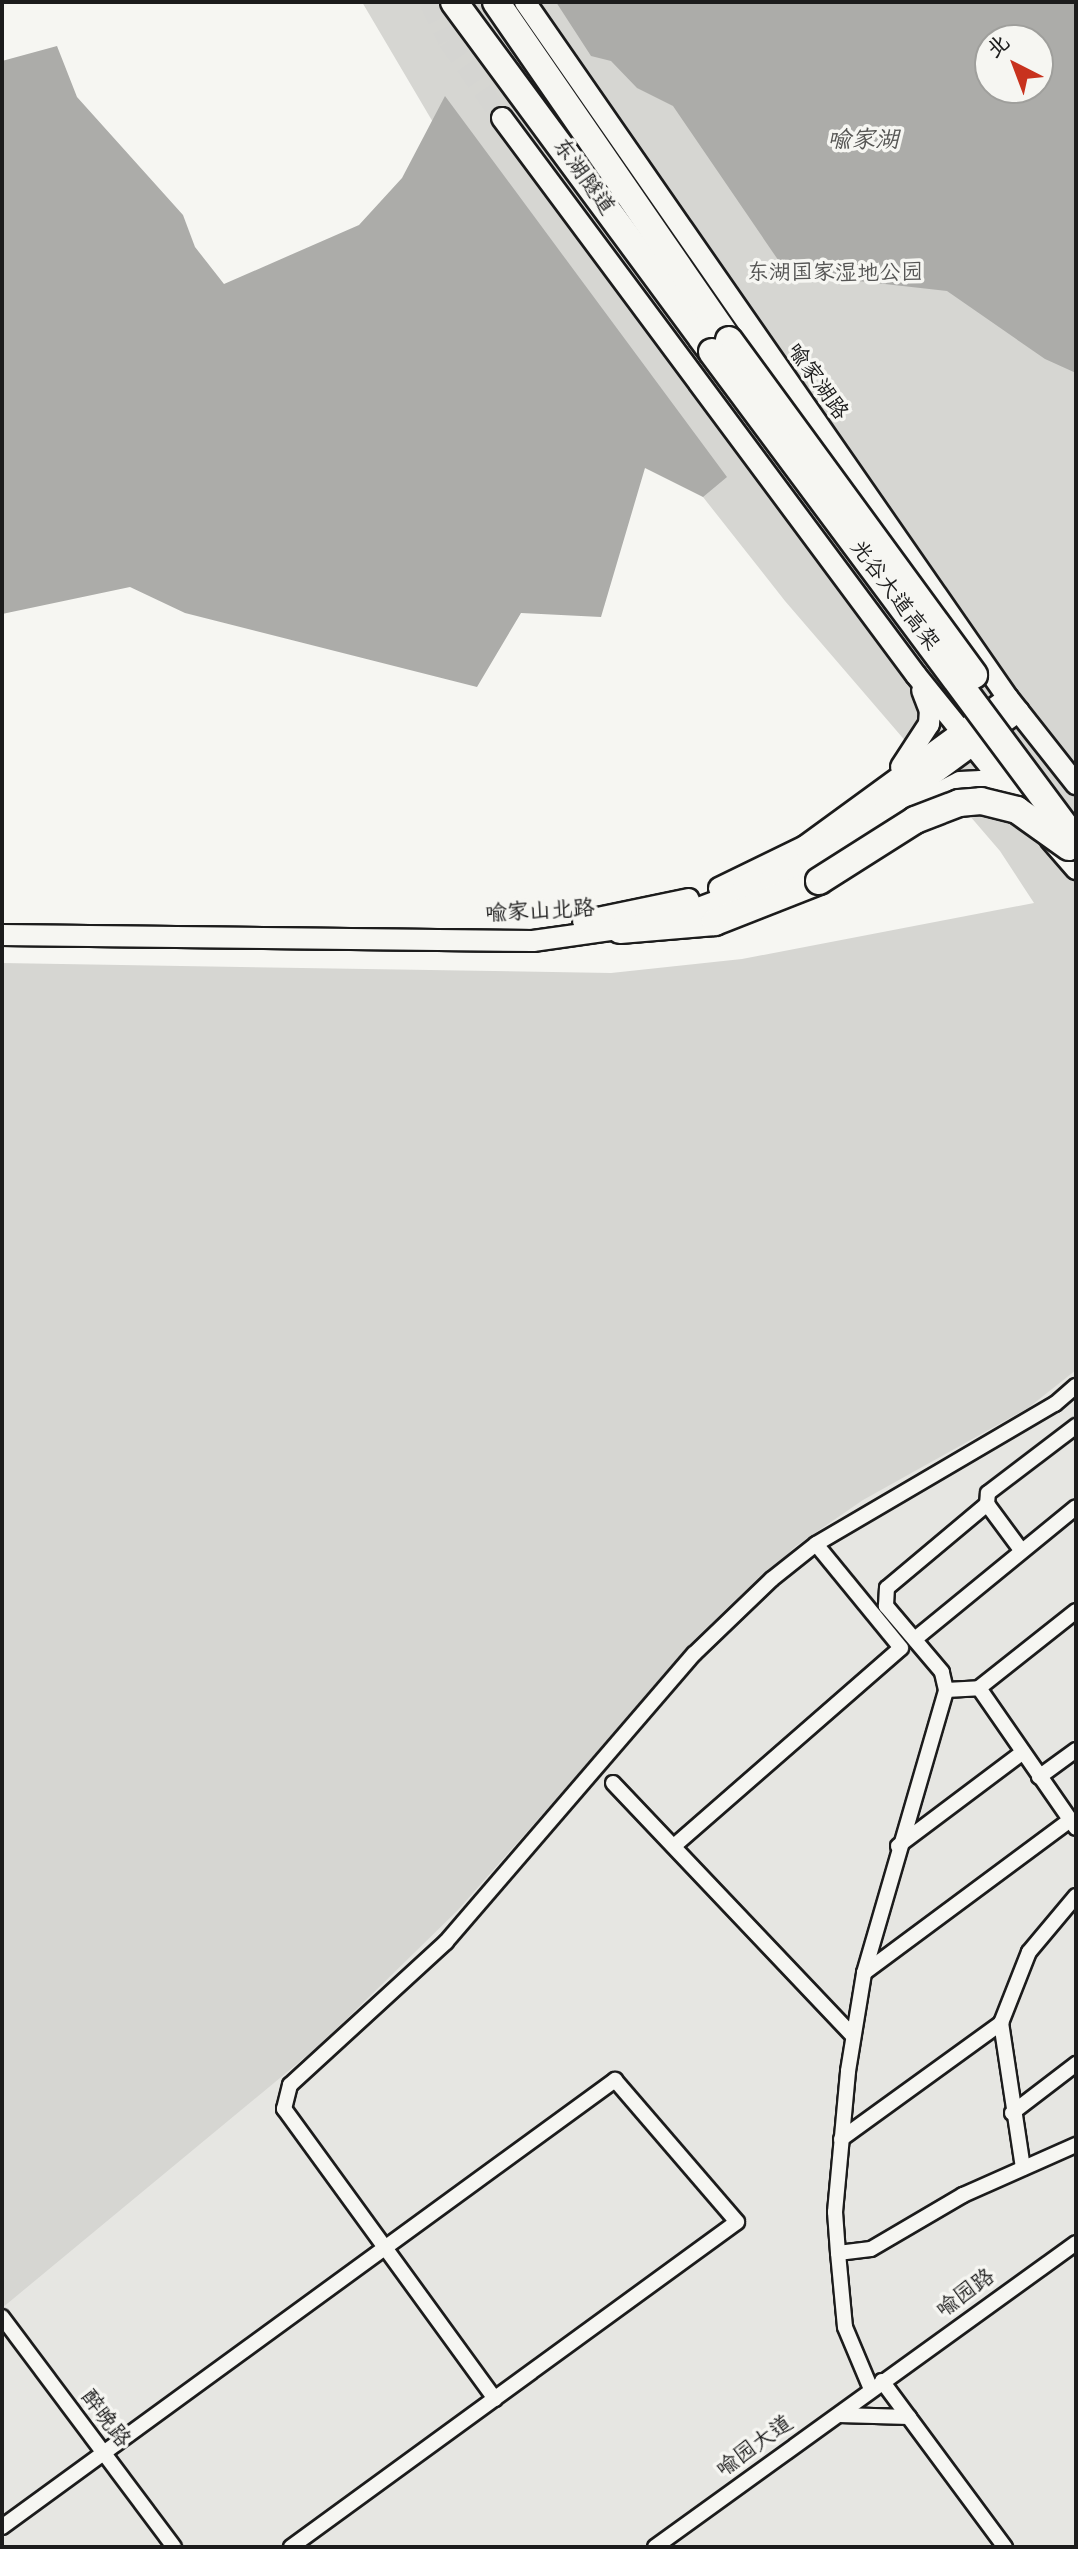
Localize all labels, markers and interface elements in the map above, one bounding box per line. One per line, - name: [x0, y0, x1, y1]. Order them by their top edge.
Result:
- north arrow: [974, 24, 1054, 104]
- text: 北: [979, 27, 1019, 68]
- water label: 喻家湖: [827, 127, 899, 155]
- street label: 东湖隧道: [546, 134, 620, 220]
- park label: 东湖国家湿地公园: [747, 261, 923, 287]
- street label: 喻家湖路: [781, 338, 853, 426]
- street label: 光谷大道高架: [844, 535, 944, 657]
- street label: 喻家山北路: [484, 896, 596, 928]
- street label: 喻园路: [932, 2264, 1000, 2324]
- street label: 醉晚路: [75, 2385, 135, 2453]
- street label: 喻园大道: [712, 2410, 798, 2484]

